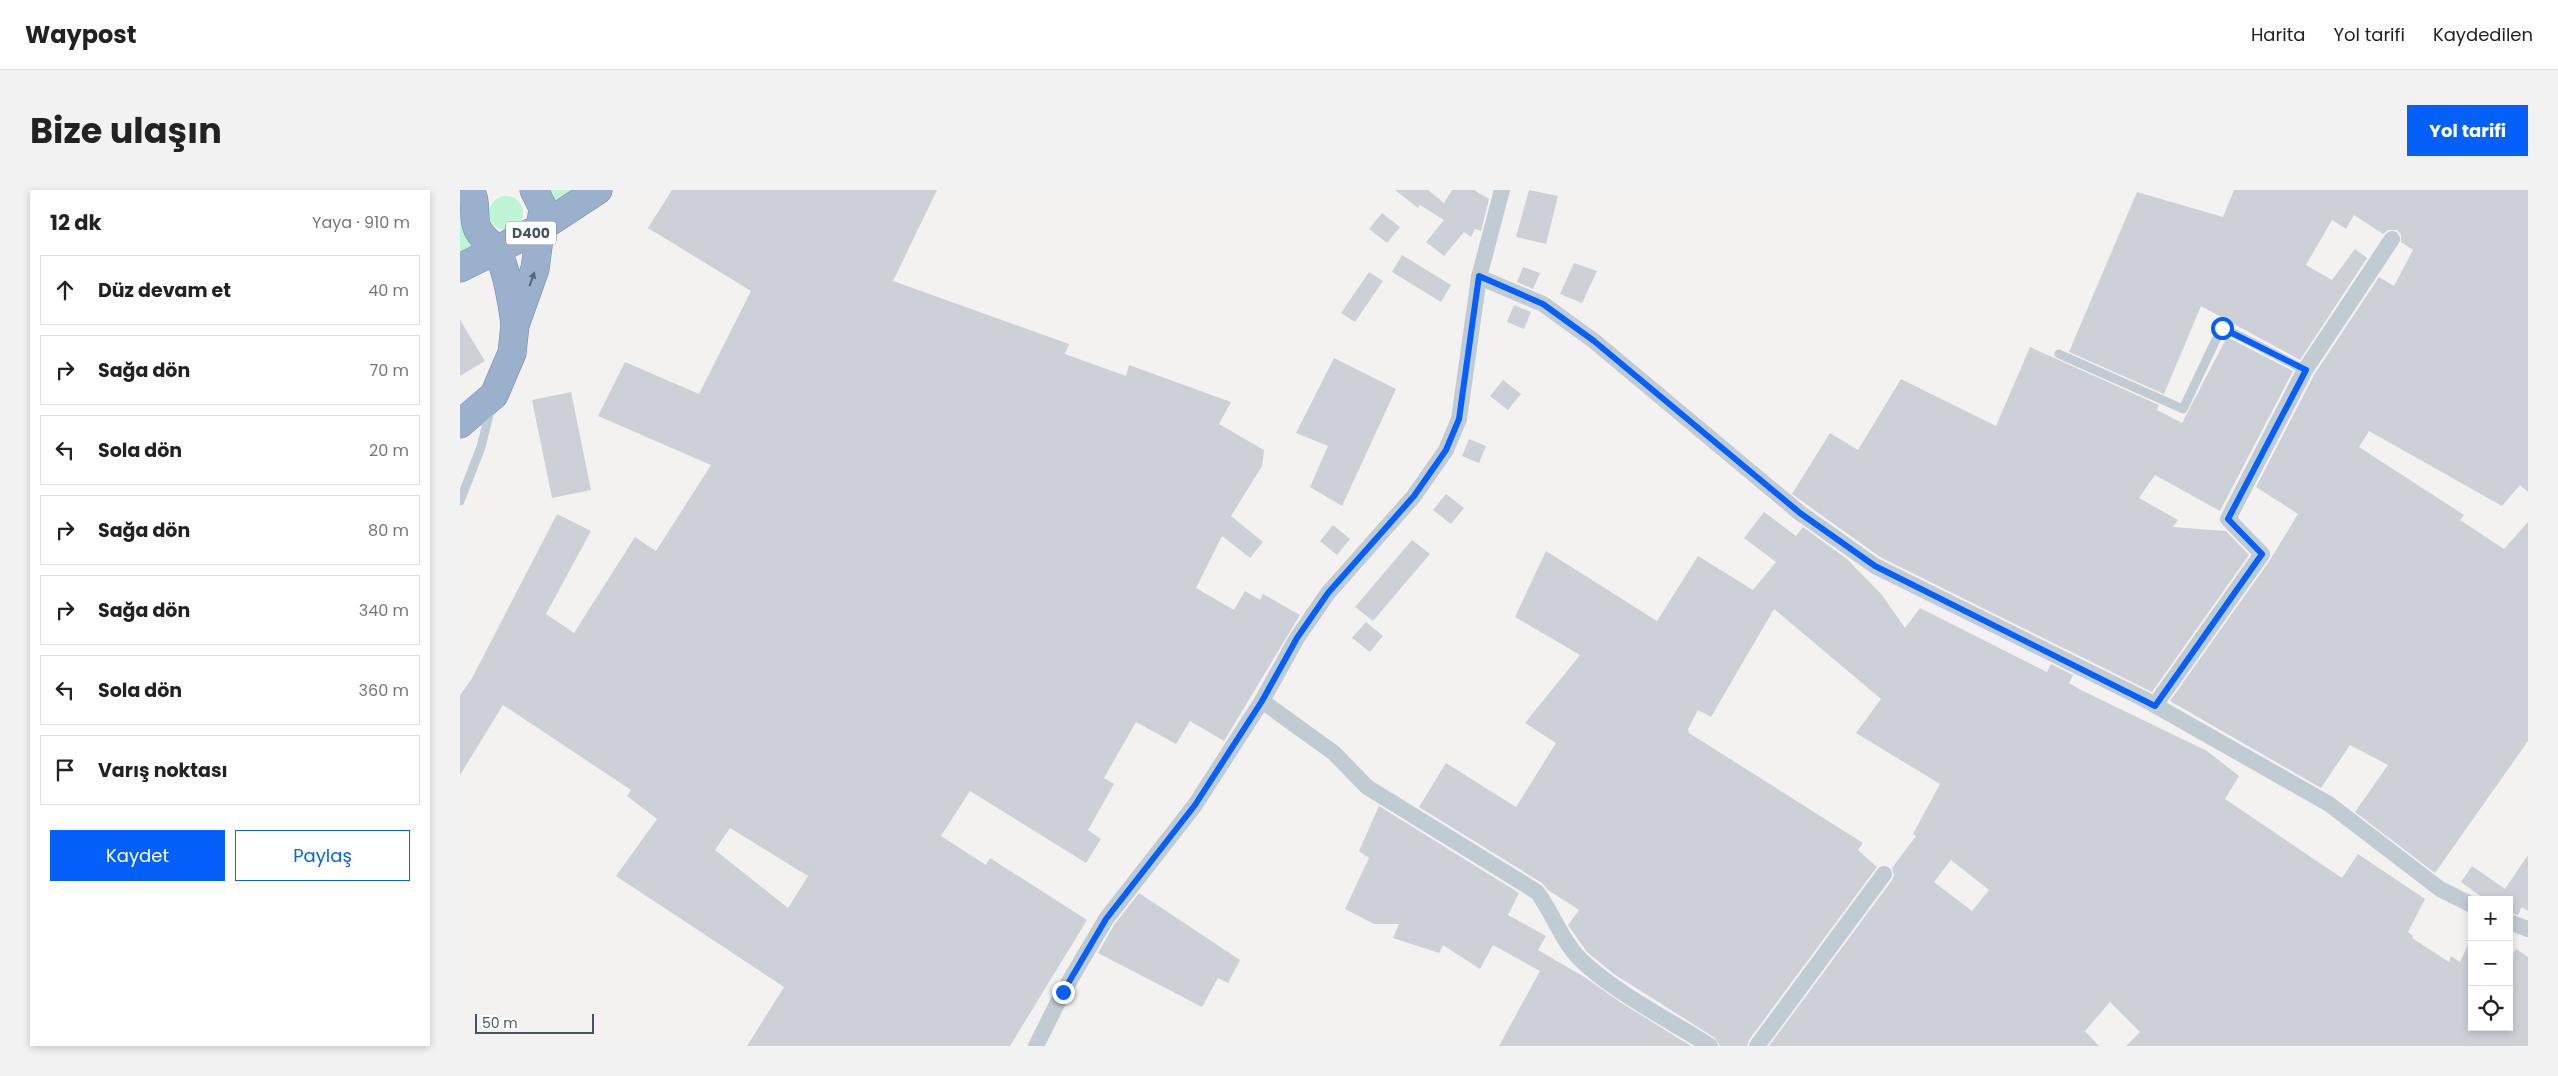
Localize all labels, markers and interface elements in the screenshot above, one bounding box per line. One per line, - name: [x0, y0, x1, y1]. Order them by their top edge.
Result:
- text: Waypost: [25, 18, 136, 51]
- text: Harita: [2251, 22, 2305, 47]
- text: Yol tarifi: [2333, 22, 2405, 47]
- text: Kaydedilen: [2433, 22, 2533, 47]
- button: Yol tarifi: [2407, 105, 2528, 156]
- text: Bize ulaşın: [30, 106, 222, 155]
- text: 12 dk: [50, 208, 102, 237]
- text: Yaya · 910 m: [312, 211, 410, 234]
- road number: D400: [506, 222, 556, 244]
- one-way arrow: [528, 271, 536, 286]
- icon: ahead: [51, 276, 79, 304]
- text: Düz devam et: [98, 277, 231, 304]
- text: 40 m: [368, 279, 409, 302]
- route start: [2211, 317, 2234, 340]
- icon: right: [51, 356, 79, 384]
- text: Sağa dön: [98, 357, 190, 384]
- text: 70 m: [369, 359, 409, 382]
- icon: left: [51, 436, 79, 464]
- text: Sola dön: [98, 437, 182, 464]
- text: 20 m: [369, 439, 409, 462]
- icon: right: [51, 516, 79, 544]
- text: Sağa dön: [98, 517, 190, 544]
- text: 80 m: [368, 519, 409, 542]
- icon: right: [51, 596, 79, 624]
- text: Sağa dön: [98, 597, 190, 624]
- text: 340 m: [359, 599, 409, 622]
- icon: left: [51, 676, 79, 704]
- text: Sola dön: [98, 677, 182, 704]
- text: 360 m: [359, 679, 409, 702]
- icon: arrive: [51, 756, 79, 784]
- text: Varış noktası: [98, 757, 228, 784]
- button: Kaydet: [50, 830, 225, 881]
- button: Paylaş: [235, 830, 410, 881]
- map controls: [2468, 896, 2513, 1031]
- button: +: [2468, 896, 2513, 941]
- button: −: [2468, 941, 2513, 986]
- route end: [1052, 981, 1075, 1004]
- button: locate: [2468, 986, 2513, 1031]
- scale bar: [475, 1011, 594, 1034]
- text: 50 m: [482, 1013, 518, 1033]

